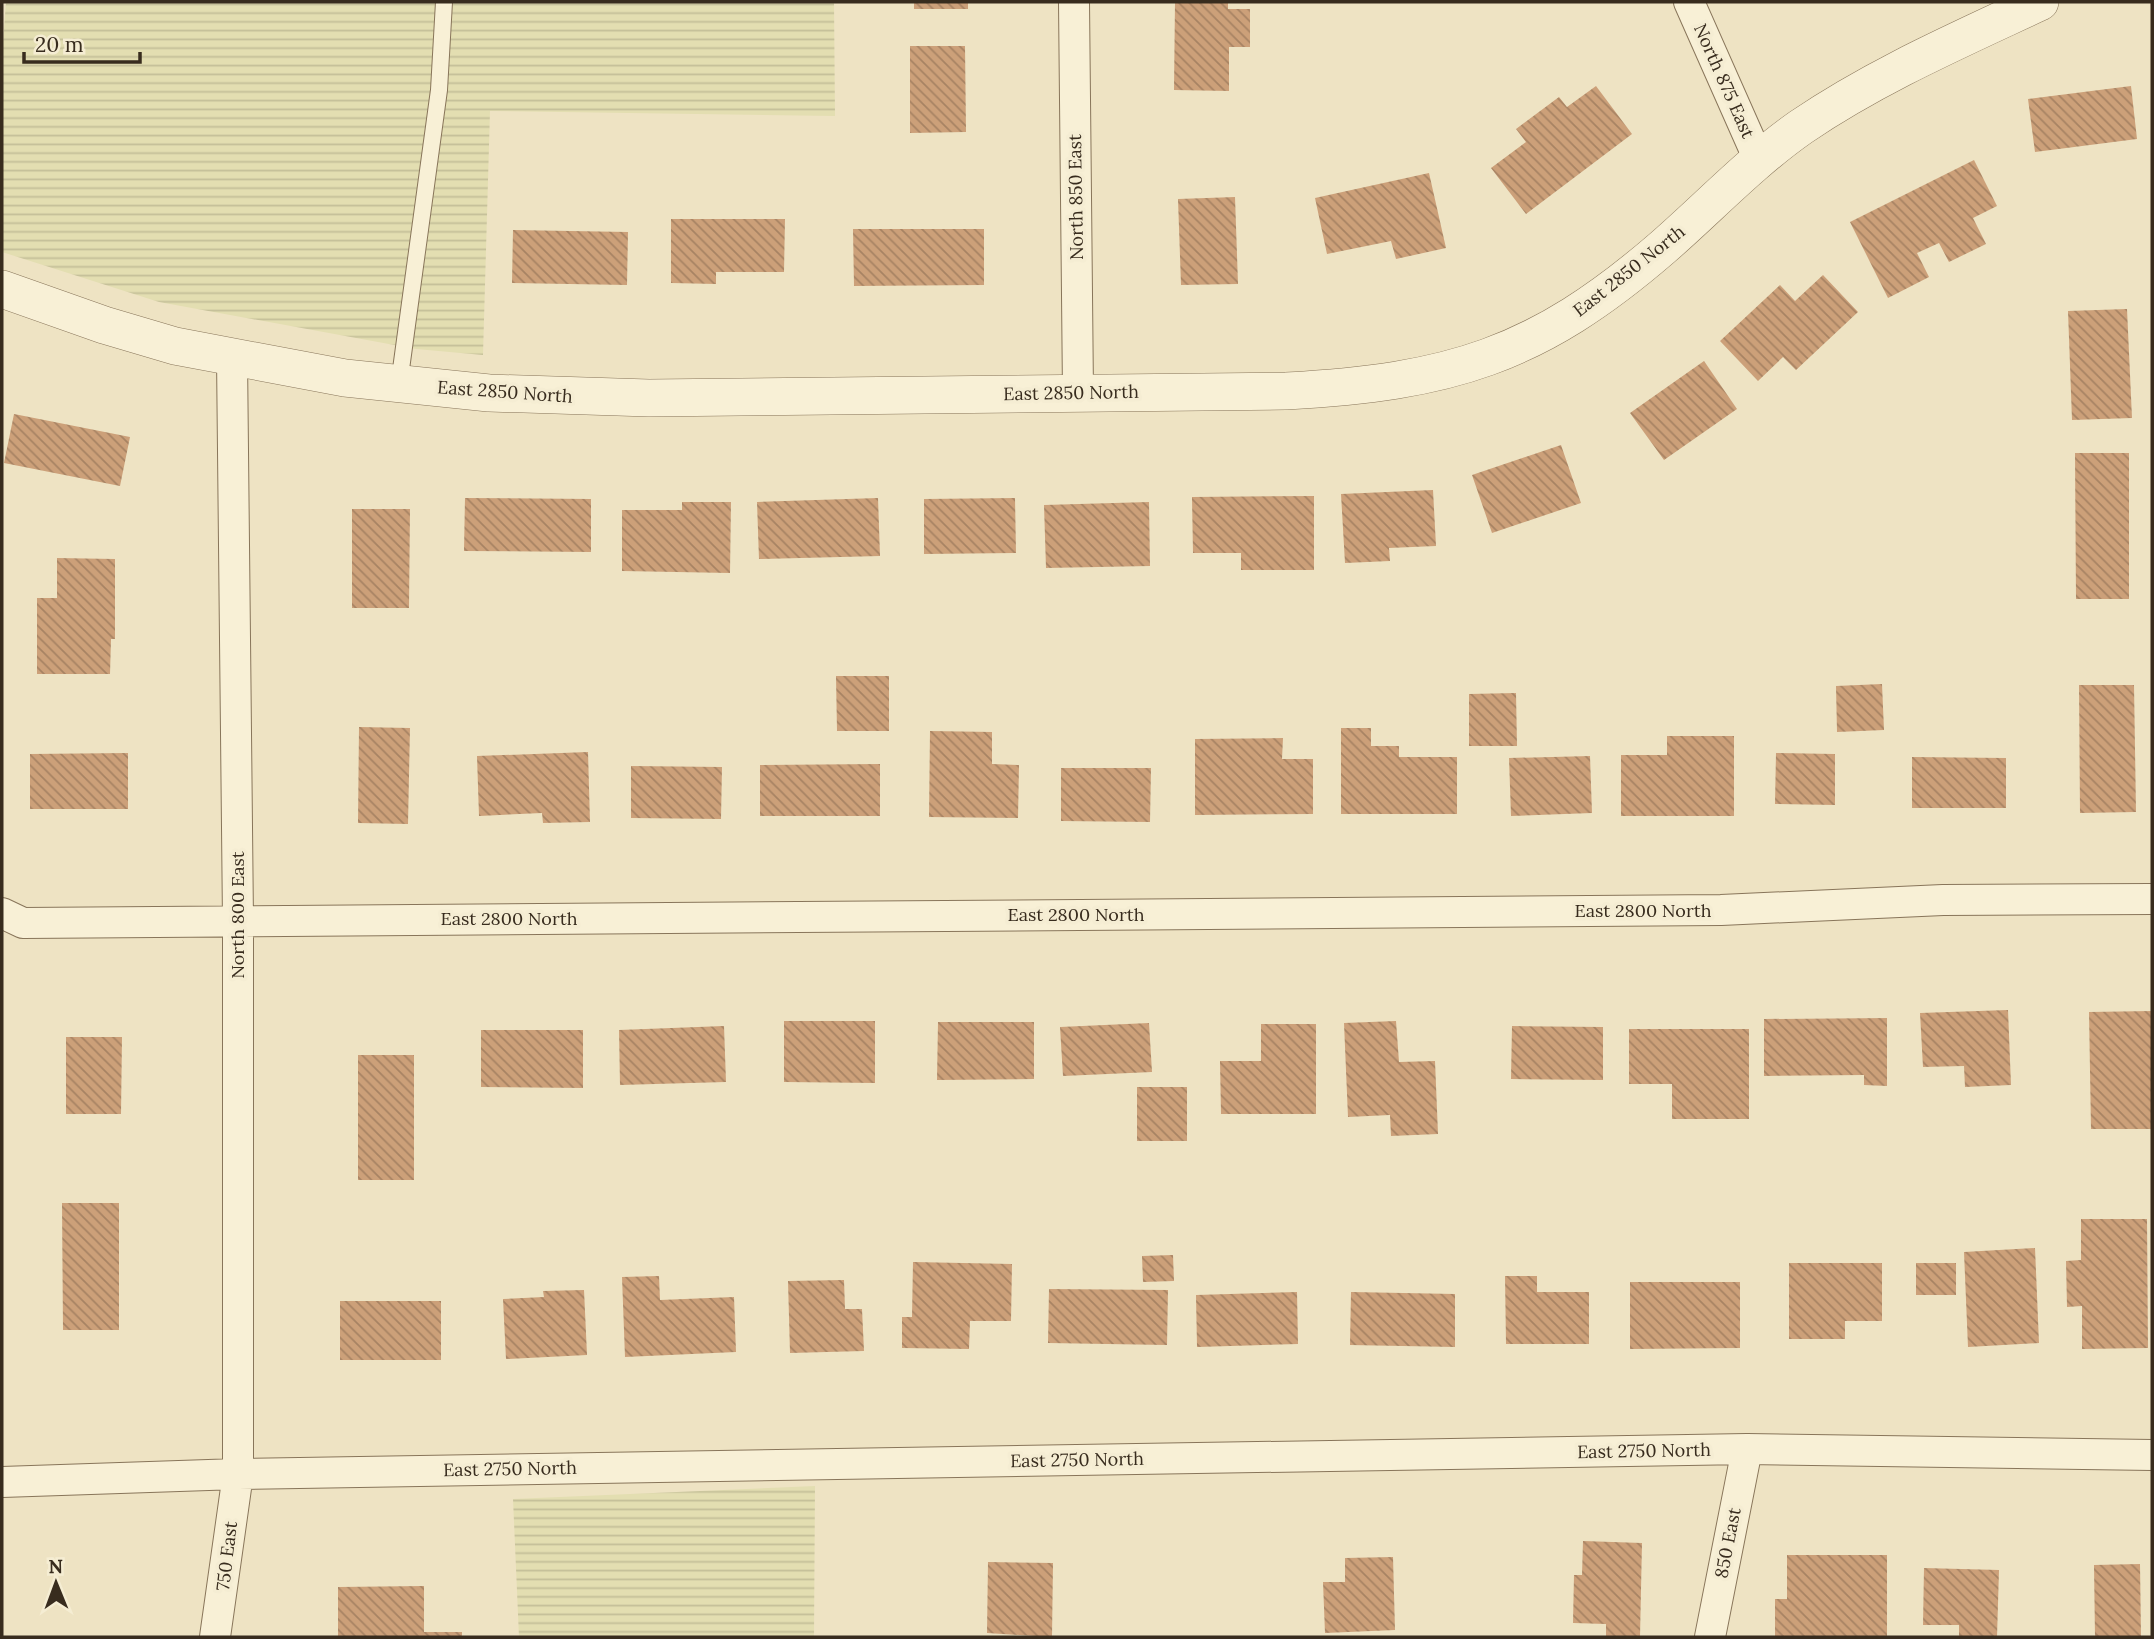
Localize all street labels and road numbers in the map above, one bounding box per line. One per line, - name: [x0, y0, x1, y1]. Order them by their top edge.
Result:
- street label: North 875 East: [1689, 20, 1760, 142]
- street label: North 850 East: [1063, 134, 1088, 260]
- street label: East 2850 North: [1568, 220, 1689, 321]
- street label: East 2850 North: [437, 375, 574, 408]
- street label: East 2850 North: [1003, 380, 1139, 405]
- street label: North 800 East: [226, 851, 249, 979]
- street label: East 2800 North: [1574, 899, 1712, 922]
- street label: East 2800 North: [1007, 903, 1145, 926]
- street label: East 2800 North: [440, 907, 578, 930]
- street label: East 2750 North: [1577, 1438, 1711, 1463]
- street label: East 2750 North: [1010, 1447, 1144, 1472]
- street label: East 2750 North: [443, 1456, 577, 1481]
- street label: 850 East: [1709, 1506, 1746, 1580]
- street label: 750 East: [211, 1520, 242, 1592]

